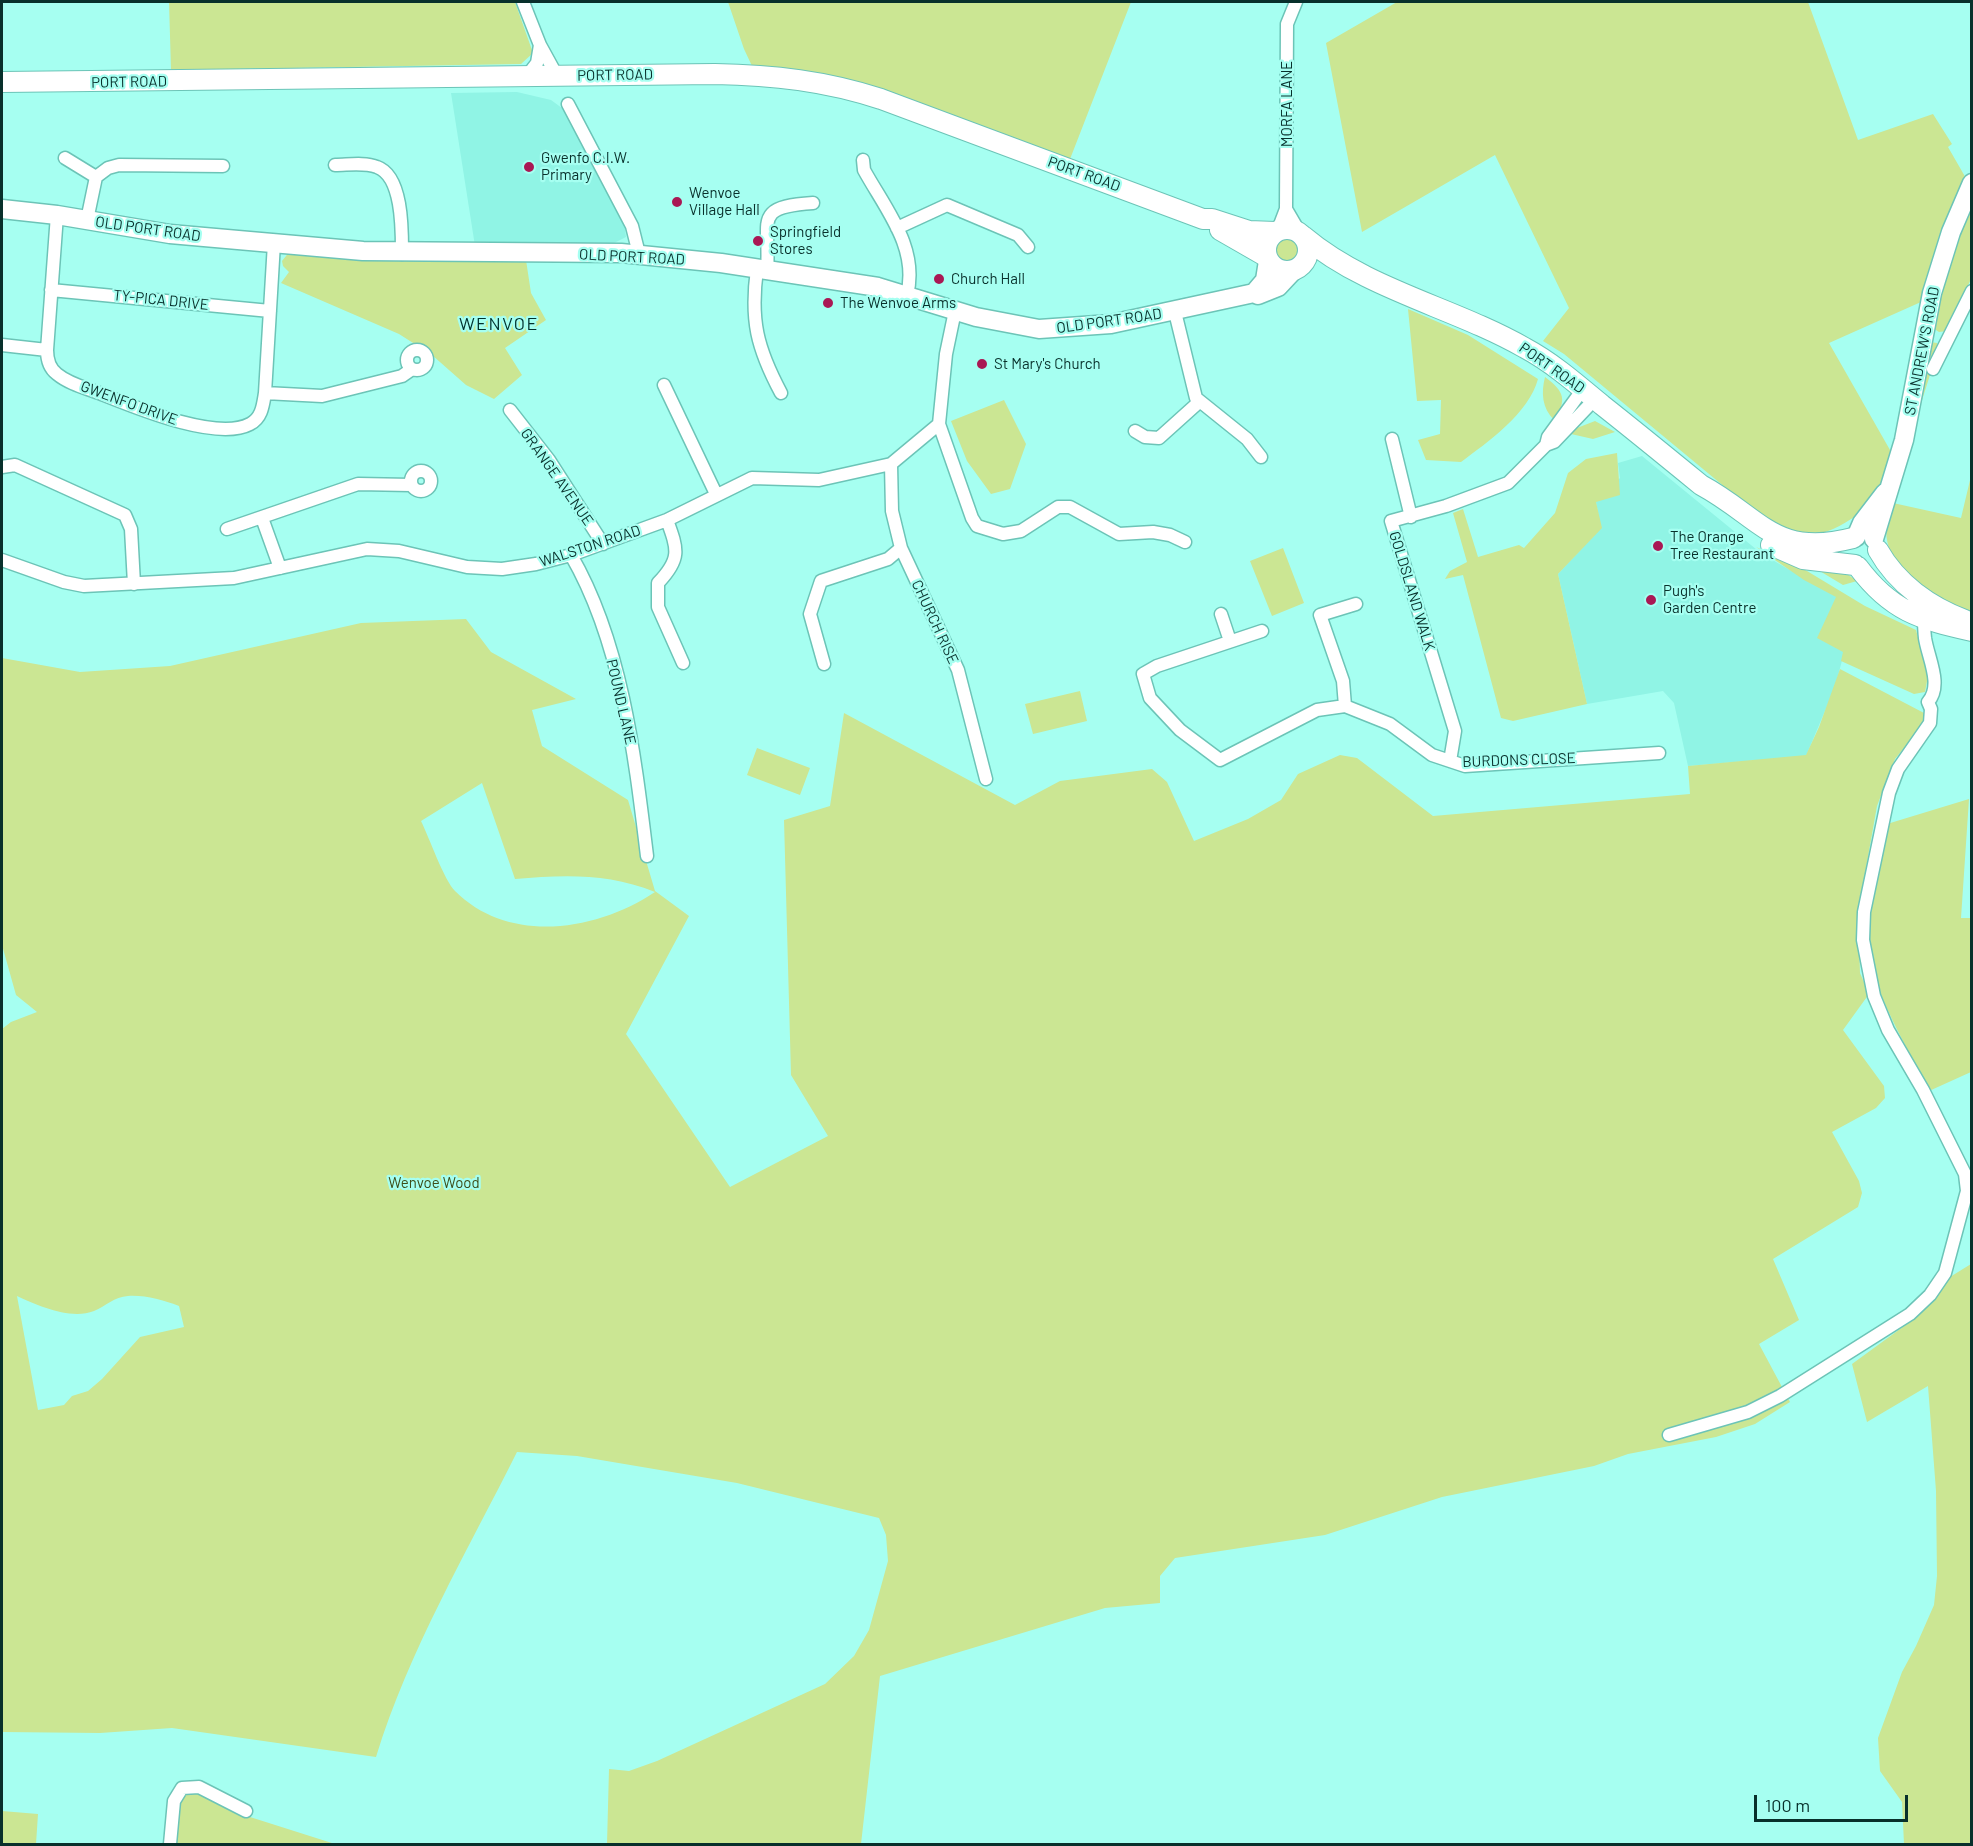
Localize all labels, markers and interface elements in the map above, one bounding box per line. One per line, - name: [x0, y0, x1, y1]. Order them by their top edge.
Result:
- street label: MORFA LANE: [1278, 61, 1296, 147]
- street label: PORT ROAD: [577, 65, 653, 85]
- street label: PORT ROAD: [91, 72, 167, 92]
- place label: Gwenfo C.I.W. Primary: [541, 149, 630, 184]
- street label: PORT ROAD: [1045, 153, 1123, 195]
- marker: Gwenfo C.I.W. Primary: [522, 160, 536, 174]
- place label: Wenvoe Village Hall: [689, 184, 760, 219]
- marker: Wenvoe Village Hall: [670, 195, 684, 209]
- street label: OLD PORT ROAD: [94, 213, 202, 245]
- place label: Springfield Stores: [770, 223, 841, 258]
- marker: Springfield Stores: [751, 234, 765, 248]
- street label: OLD PORT ROAD: [579, 245, 685, 269]
- place label: Church Hall: [951, 270, 1025, 288]
- marker: Church Hall: [932, 272, 946, 286]
- street label: ST ANDREW'S ROAD: [1901, 285, 1943, 417]
- street label: TY-PICA DRIVE: [112, 286, 210, 314]
- place label: The Wenvoe Arms: [840, 294, 956, 312]
- marker: The Wenvoe Arms: [821, 296, 835, 310]
- street label: OLD PORT ROAD: [1055, 305, 1163, 337]
- district label: WENVOE: [459, 313, 539, 335]
- street label: PORT ROAD: [1516, 339, 1588, 397]
- place label: St Mary's Church: [994, 355, 1101, 373]
- marker: St Mary's Church: [975, 357, 989, 371]
- street label: GWENFO DRIVE: [78, 377, 180, 429]
- street label: GRANGE AVENUE: [517, 425, 597, 529]
- street label: WALSTON ROAD: [537, 521, 643, 571]
- place label: The Orange Tree Restaurant: [1670, 528, 1774, 563]
- street label: GOLDSLAND WALK: [1385, 529, 1439, 653]
- marker: The Orange Tree Restaurant: [1651, 539, 1665, 553]
- street label: CHURCH RISE: [908, 577, 962, 667]
- place label: Pugh's Garden Centre: [1663, 582, 1756, 617]
- marker: Pugh's Garden Centre: [1644, 593, 1658, 607]
- street label: POUND LANE: [602, 657, 640, 747]
- street label: BURDONS CLOSE: [1462, 749, 1576, 771]
- park label: Wenvoe Wood: [388, 1174, 480, 1192]
- scale bar: [1757, 1783, 1912, 1821]
- text: 100 m: [1765, 1794, 1810, 1816]

